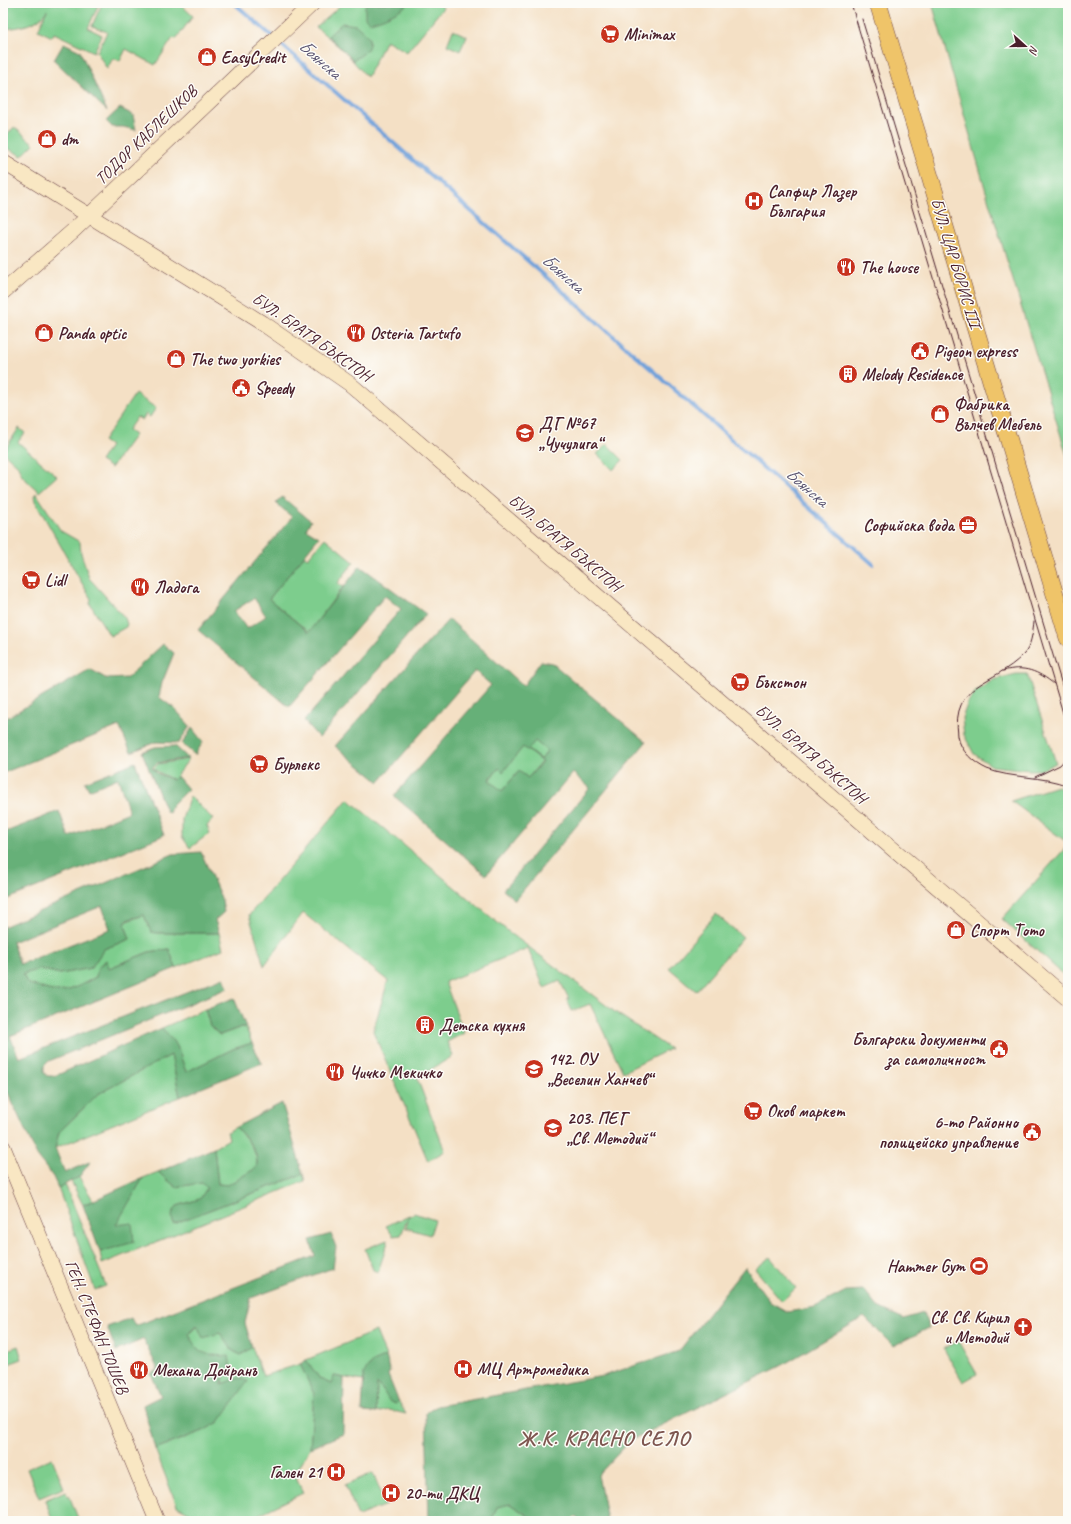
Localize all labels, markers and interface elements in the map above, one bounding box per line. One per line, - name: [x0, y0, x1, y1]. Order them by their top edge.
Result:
- supermarket icon: Minimax: [599, 23, 621, 45]
- place label: Minimax: [624, 24, 677, 45]
- north arrow: [1005, 26, 1045, 66]
- water label: Боянска: [294, 35, 348, 85]
- text: N: [1026, 44, 1042, 57]
- shop icon: EasyCredit: [196, 46, 218, 68]
- place label: EasyCredit: [221, 47, 287, 68]
- street label: ТОДОР КАБЛЕШКОВ: [91, 80, 202, 189]
- shop icon: dm: [36, 128, 58, 150]
- place label: dm: [61, 129, 80, 150]
- place label: Сапфир Лазер България: [768, 181, 858, 222]
- hospital icon: Сапфир Лазер България: [743, 190, 765, 212]
- street label: БУЛ. ЦАР БОРИС III: [926, 195, 987, 334]
- water label: Боянска: [537, 249, 591, 299]
- restaurant icon: The house: [835, 256, 857, 278]
- place label: The house: [860, 257, 920, 278]
- street label: БУЛ. БРАТЯ БЪКСТОН: [248, 288, 379, 388]
- shop icon: Panda optic: [33, 322, 55, 344]
- restaurant icon: Osteria Tartufo: [345, 322, 367, 344]
- place label: Panda optic: [58, 323, 127, 344]
- place label: Osteria Tartufo: [370, 323, 462, 344]
- public building icon: Pigeon express: [909, 340, 931, 362]
- place label: Pigeon express: [934, 341, 1019, 362]
- shop icon: The two yorkies: [165, 348, 187, 370]
- place label: The two yorkies: [190, 349, 282, 370]
- building icon: Melody Residence: [837, 363, 859, 385]
- place label: Melody Residence: [862, 364, 964, 385]
- public building icon: Speedy: [230, 377, 252, 399]
- place label: Speedy: [255, 378, 296, 399]
- place label: Фабрика Вълчев Мебель: [954, 394, 1042, 435]
- shop icon: Фабрика Вълчев Мебель: [929, 403, 951, 425]
- place label: ДГ №67 „Чучулига“: [539, 413, 606, 454]
- school or university icon: ДГ №67 „Чучулига“: [514, 422, 536, 444]
- water label: Боянска: [781, 463, 835, 513]
- street label: БУЛ. БРАТЯ БЪКСТОН: [504, 490, 628, 599]
- office icon: Софийска вода: [957, 514, 979, 536]
- place label: Софийска вода: [863, 515, 956, 536]
- supermarket icon: Lidl: [20, 569, 42, 591]
- place label: Lidl: [45, 570, 69, 591]
- restaurant icon: Ладога: [129, 576, 151, 598]
- place label: Ладога: [154, 577, 200, 598]
- supermarket icon: Бъкстон: [729, 671, 751, 693]
- place label: Бъкстон: [754, 672, 807, 693]
- street label: БУЛ. БРАТЯ БЪКСТОН: [751, 700, 874, 810]
- supermarket icon: Бурлекс: [248, 753, 270, 775]
- place label: Бурлекс: [273, 754, 320, 775]
- shop icon: Спорт Тото: [945, 919, 967, 941]
- place label: Спорт Тото: [970, 920, 1045, 941]
- building icon: Детска кухня: [414, 1014, 436, 1036]
- place label: Детска кухня: [439, 1015, 525, 1036]
- place label: Български документи за самоличност: [852, 1029, 986, 1071]
- public building icon: Български документи за самоличност: [988, 1038, 1010, 1060]
- place label: 142. ОУ „Веселин Ханчев“: [548, 1049, 656, 1090]
- school or university icon: 142. ОУ „Веселин Ханчев“: [523, 1058, 545, 1080]
- restaurant icon: Чичко Мекичко: [324, 1061, 346, 1083]
- place label: Чичко Мекичко: [349, 1062, 444, 1083]
- supermarket icon: Оков маркет: [742, 1100, 764, 1122]
- place label: Оков маркет: [767, 1101, 846, 1122]
- place label: 203. ПЕГ „Св. Методий“: [567, 1108, 656, 1149]
- place label: 6-то Районно полицейско управление: [879, 1112, 1020, 1153]
- school or university icon: 203. ПЕГ „Св. Методий“: [542, 1117, 564, 1139]
- public building icon: 6-то Районно полицейско управление: [1021, 1121, 1043, 1143]
- sports icon: Hammer Gym: [968, 1255, 990, 1277]
- place label: Hammer Gym: [887, 1256, 967, 1277]
- street label: ГЕН. СТЕФАН ТОШЕВ: [61, 1257, 134, 1398]
- place label: Св. Св. Кирил и Методий: [930, 1307, 1011, 1348]
- church icon: Св. Св. Кирил и Методий: [1012, 1316, 1034, 1338]
- hospital icon: МЦ Артромедика: [452, 1358, 474, 1380]
- restaurant icon: Механа Дойранъ: [128, 1359, 150, 1381]
- place label: МЦ Артромедика: [477, 1359, 589, 1380]
- place label: Механа Дойранъ: [153, 1360, 258, 1381]
- district label: Ж.К. КРАСНО СЕЛО: [518, 1425, 692, 1451]
- hospital icon: Гален 21: [325, 1461, 347, 1483]
- place label: Гален 21: [270, 1462, 324, 1483]
- hospital icon: 20-ти ДКЦ: [380, 1482, 402, 1504]
- place label: 20-ти ДКЦ: [405, 1483, 481, 1504]

